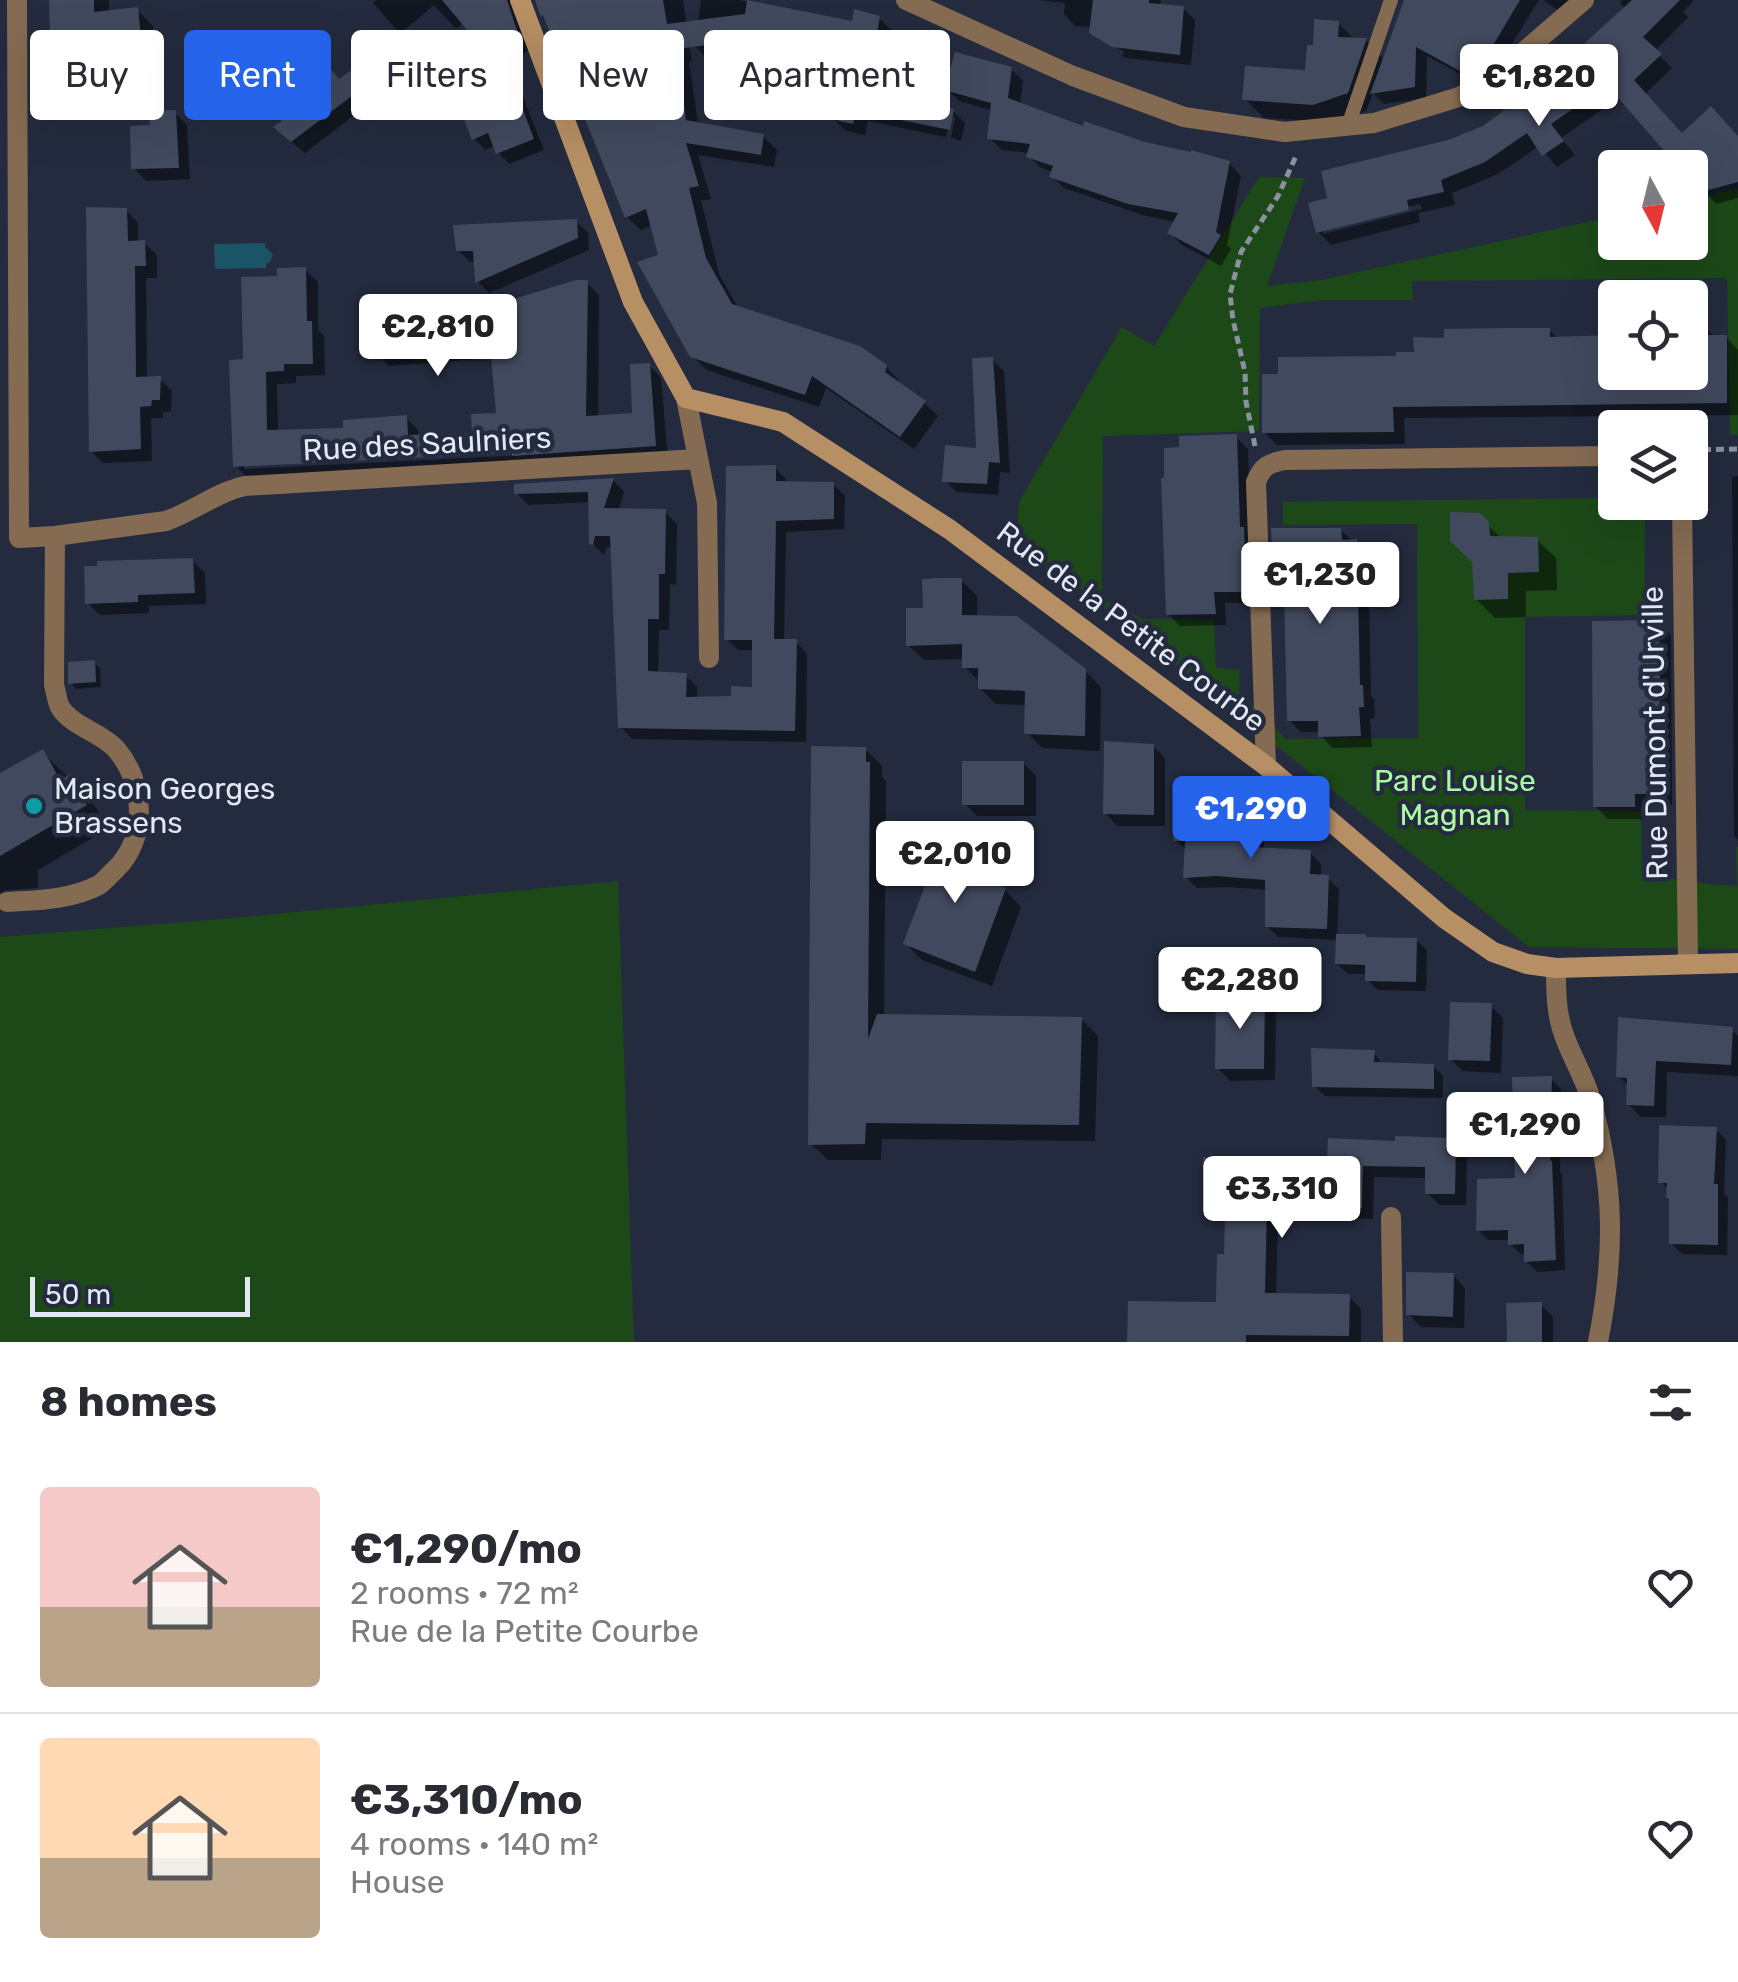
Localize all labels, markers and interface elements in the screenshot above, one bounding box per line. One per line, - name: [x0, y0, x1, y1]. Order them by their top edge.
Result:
- chip: Buy: [30, 30, 164, 120]
- chip: Rent: [184, 30, 331, 120]
- chip: Filters: [351, 30, 523, 120]
- chip: New: [543, 30, 684, 120]
- chip: Apartment: [704, 30, 950, 120]
- pin: €1,820: [1458, 44, 1620, 129]
- text: €1,820: [1482, 57, 1596, 95]
- north arrow: [1598, 150, 1708, 260]
- map controls: [1598, 150, 1708, 520]
- button: locate: [1598, 280, 1708, 390]
- pin: €2,810: [357, 294, 519, 379]
- text: €2,810: [381, 307, 495, 345]
- button: layers: [1598, 410, 1708, 520]
- street label: Rue des Saulniers: [302, 420, 552, 468]
- street label: Rue de la Petite Courbe: [990, 514, 1272, 740]
- pin: €1,230: [1239, 542, 1401, 627]
- text: €1,230: [1263, 555, 1377, 593]
- street label: Rue Dumont d'Urville: [1634, 586, 1676, 880]
- park label: Parc Louise Magnan: [1374, 763, 1536, 833]
- place label: Maison Georges Brassens: [54, 771, 275, 841]
- pin: €1,290: [1170, 776, 1332, 861]
- text: €1,290: [1195, 789, 1308, 827]
- marker: Maison Georges Brassens: [23, 795, 45, 817]
- pin: €2,010: [874, 821, 1036, 906]
- text: €2,010: [898, 834, 1012, 872]
- pin: €2,280: [1159, 947, 1321, 1032]
- text: €2,280: [1180, 960, 1300, 998]
- pin: €1,290: [1444, 1092, 1606, 1177]
- text: €1,290: [1469, 1105, 1582, 1143]
- pin: €3,310: [1201, 1156, 1363, 1241]
- text: €3,310: [1225, 1169, 1339, 1207]
- scale bar: [30, 1272, 250, 1316]
- text: 50 m: [45, 1278, 111, 1311]
- icon: filters: [1643, 1375, 1698, 1430]
- text: 8 homes: [40, 1377, 217, 1427]
- text: €1,290/mo: [350, 1524, 582, 1574]
- icon: home: [120, 1527, 240, 1647]
- icon: heart: [1643, 1560, 1698, 1615]
- text: 2 rooms · 72 m²: [350, 1574, 579, 1612]
- text: Rue de la Petite Courbe: [350, 1612, 699, 1650]
- text: €3,310/mo: [350, 1775, 583, 1825]
- icon: home: [120, 1778, 240, 1898]
- icon: heart: [1643, 1811, 1698, 1866]
- text: 4 rooms · 140 m²: [350, 1825, 598, 1863]
- text: House: [350, 1863, 445, 1901]

